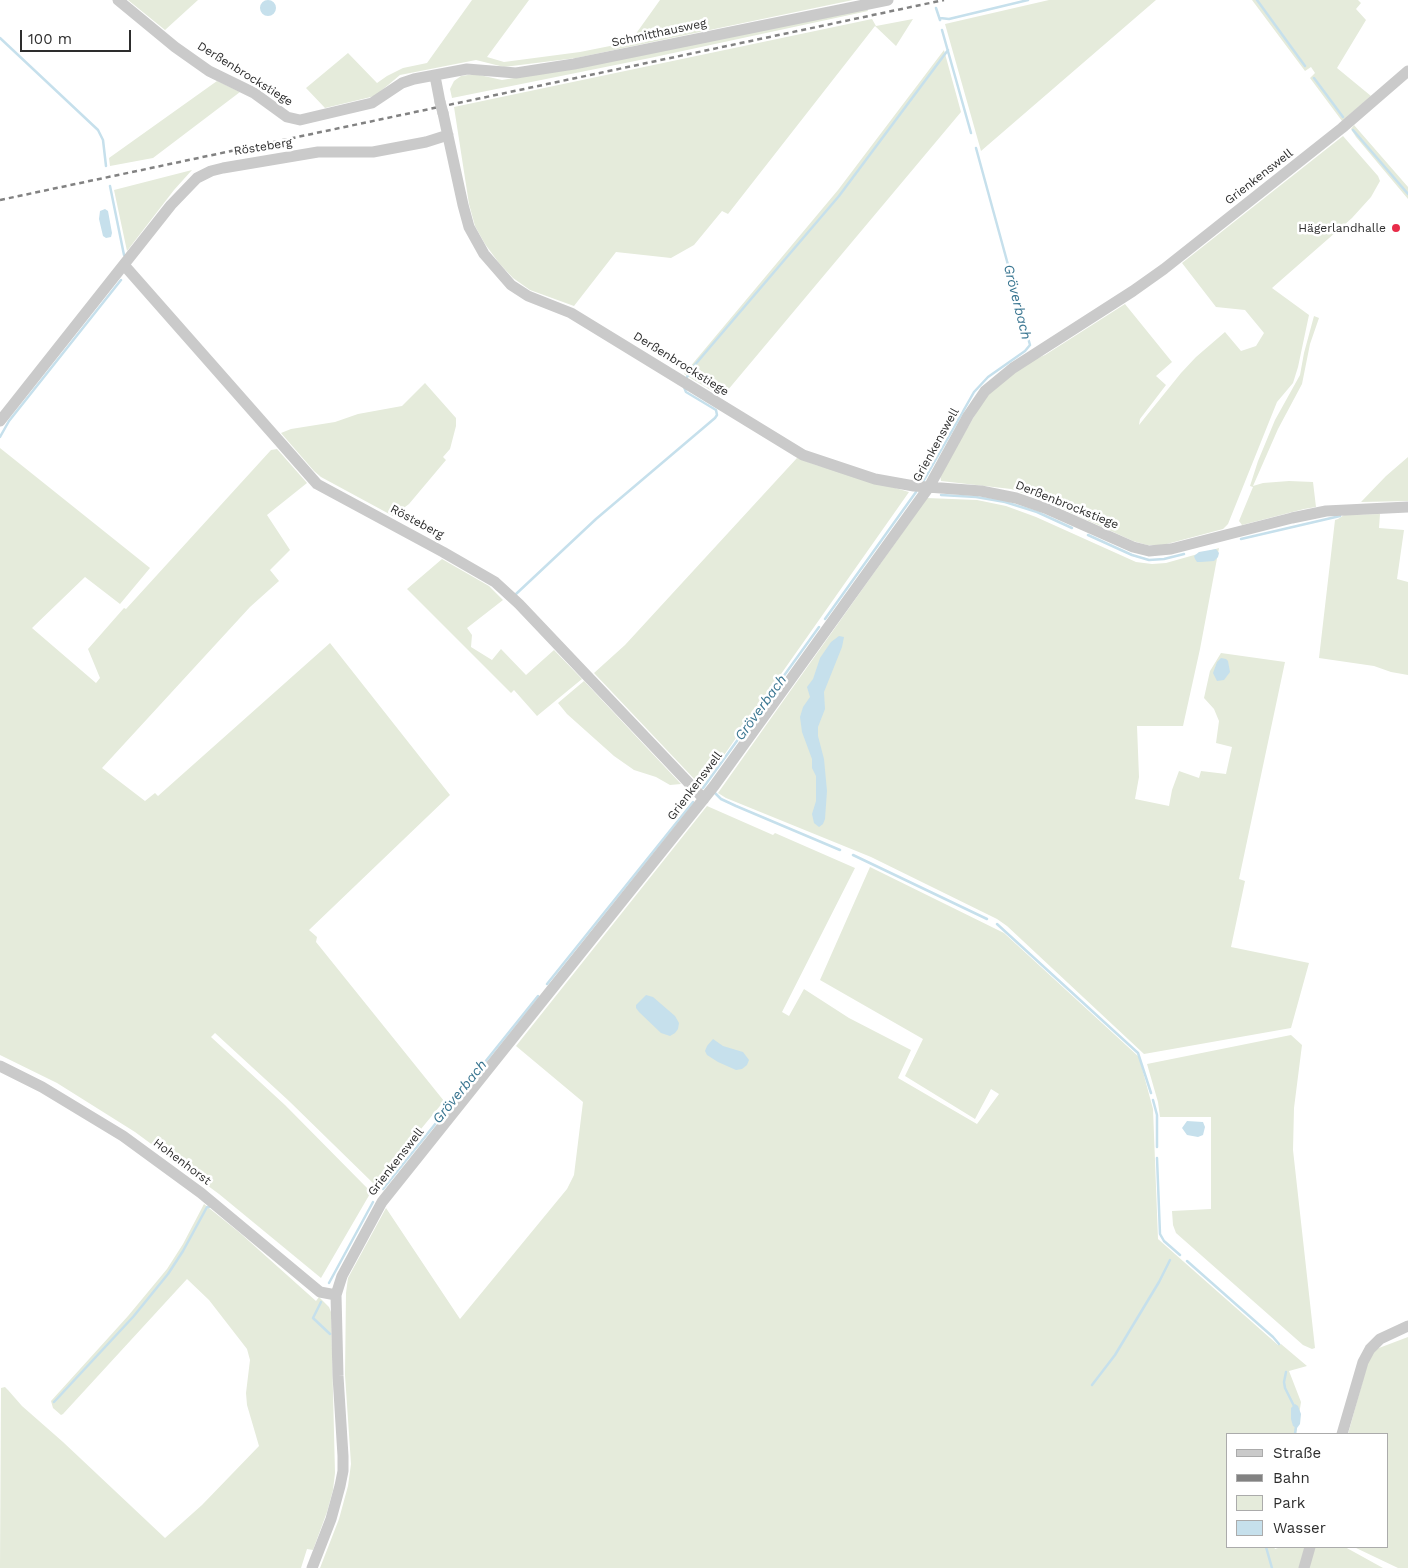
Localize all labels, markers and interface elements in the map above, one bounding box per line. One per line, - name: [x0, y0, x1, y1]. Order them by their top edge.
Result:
- street label: Schmitthausweg: [610, 16, 708, 50]
- scale bar: [22, 20, 134, 52]
- text: 100 m: [28, 30, 72, 48]
- street label: Derßenbrockstiege: [195, 39, 295, 109]
- street label: Rösteberg: [233, 135, 293, 159]
- street label: Grienkenswell: [1222, 146, 1296, 208]
- place label: Hägerlandhalle: [1298, 221, 1386, 235]
- marker: Hägerlandhalle: [1390, 222, 1402, 234]
- water label: Gröverbach: [1000, 263, 1034, 341]
- street label: Derßenbrockstiege: [631, 329, 731, 399]
- street label: Grienkenswell: [910, 406, 962, 484]
- street label: Derßenbrockstiege: [1013, 478, 1121, 532]
- street label: Rösteberg: [388, 502, 446, 542]
- water label: Gröverbach: [732, 672, 790, 744]
- street label: Grienkenswell: [665, 749, 725, 823]
- water label: Gröverbach: [429, 1057, 491, 1127]
- street label: Grienkenswell: [365, 1125, 427, 1199]
- street label: Hohenhorst: [150, 1136, 214, 1188]
- legend: [1226, 1433, 1388, 1548]
- text: Straße: [1273, 1444, 1321, 1462]
- text: Bahn: [1273, 1469, 1310, 1487]
- text: Park: [1273, 1494, 1305, 1512]
- text: Wasser: [1273, 1519, 1326, 1537]

